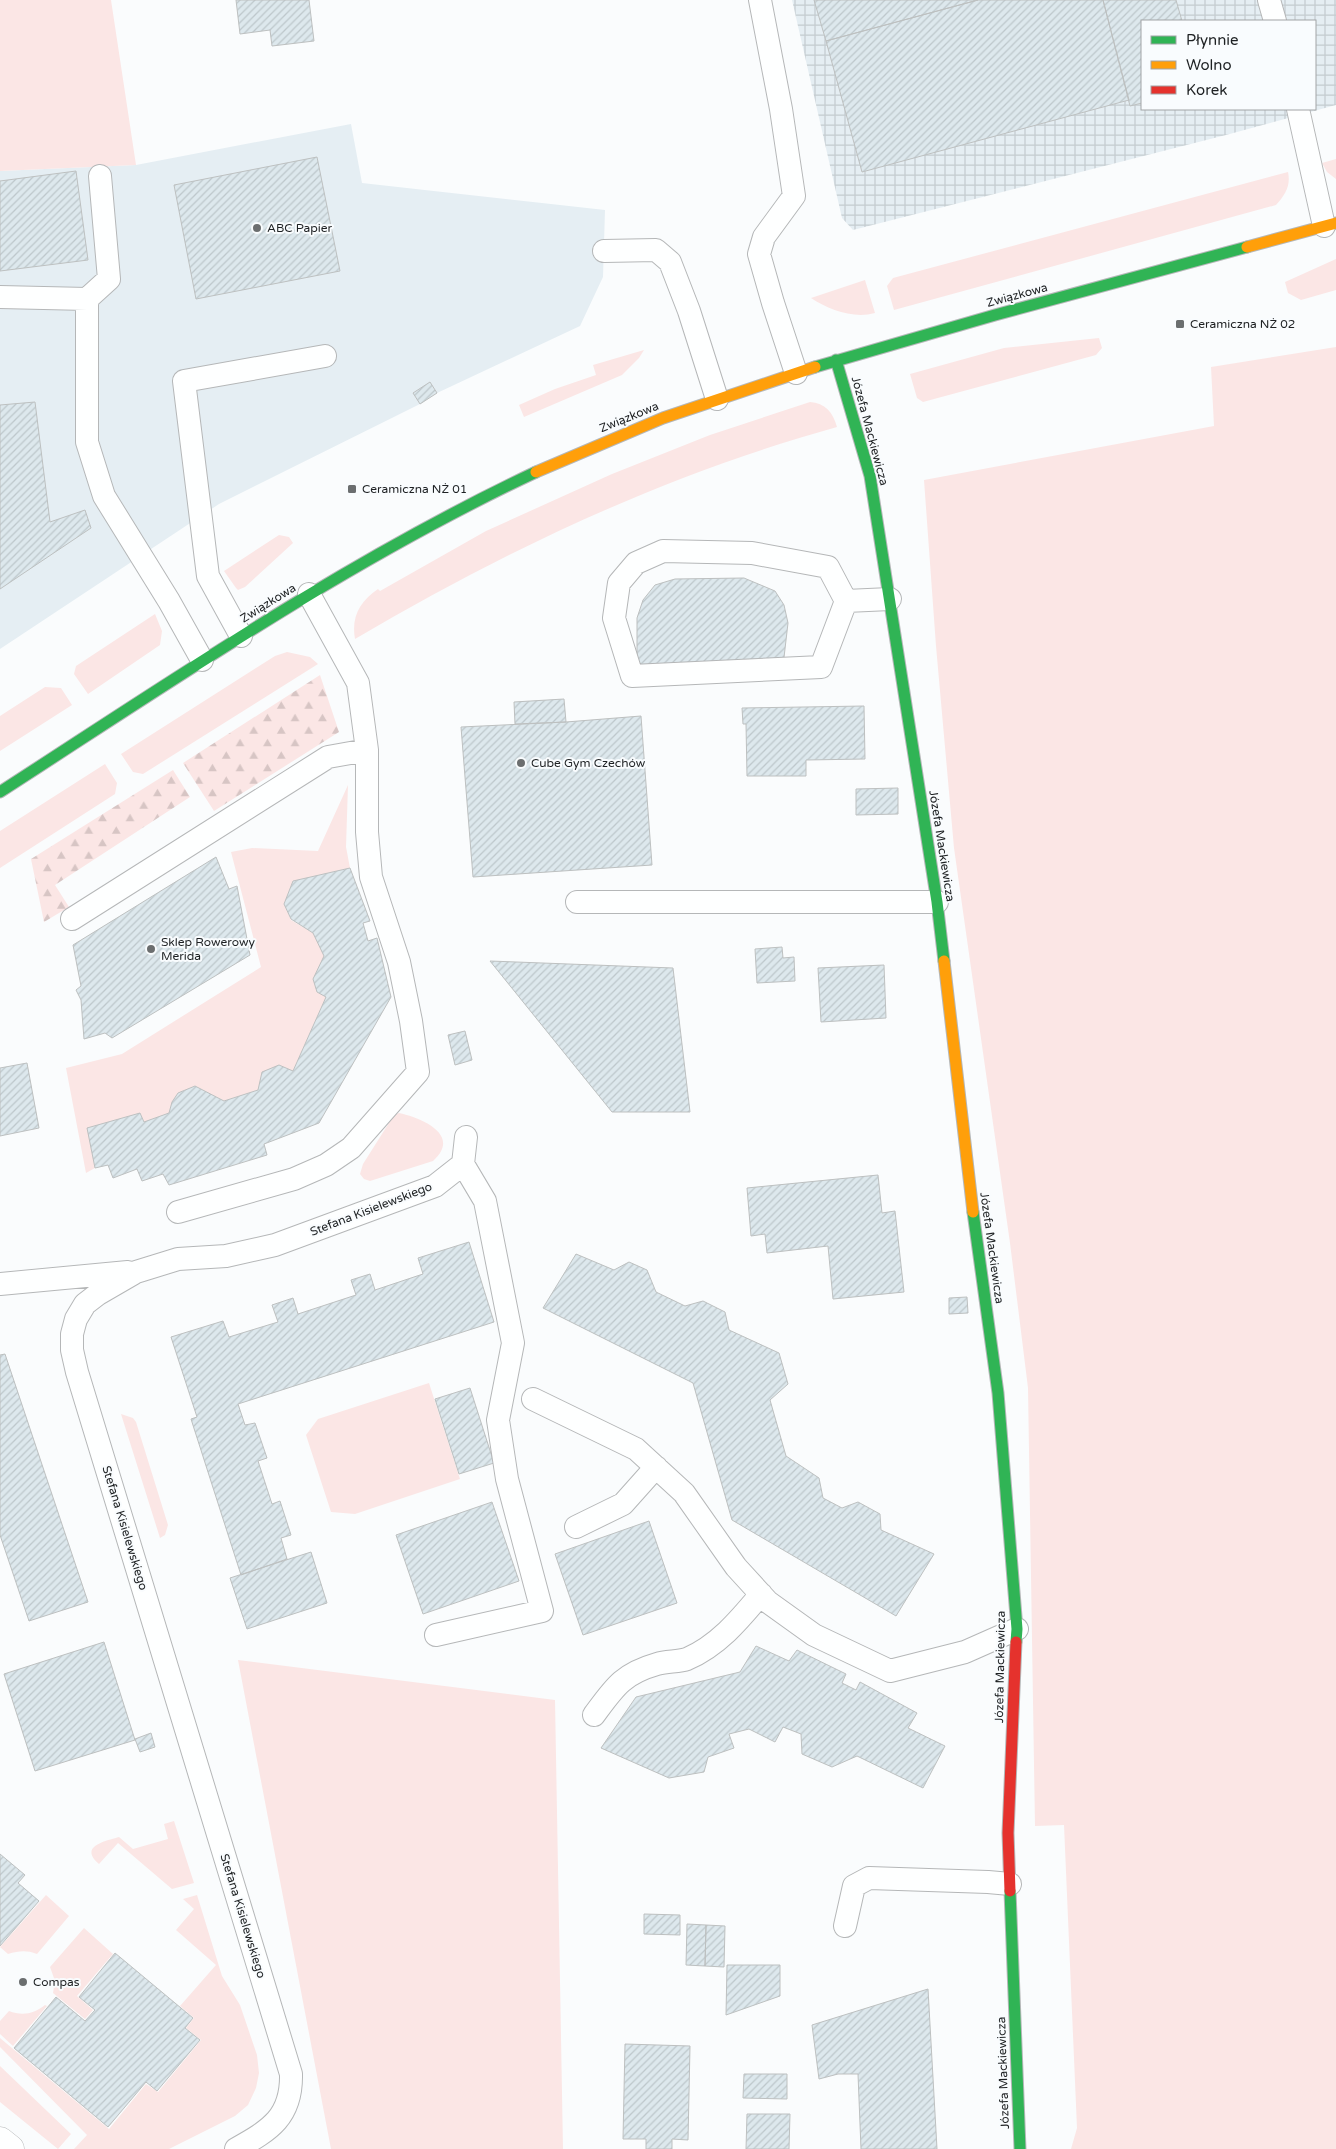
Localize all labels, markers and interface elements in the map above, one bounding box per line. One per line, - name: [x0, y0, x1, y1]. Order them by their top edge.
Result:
- legend: [1141, 20, 1316, 110]
- text: Płynnie: [1186, 31, 1239, 49]
- text: Wolno: [1186, 56, 1232, 74]
- text: Korek: [1186, 81, 1227, 99]
- place label: ABC Papier: [267, 221, 333, 235]
- marker: ABC Papier: [251, 222, 263, 234]
- street label: Związkowa: [985, 280, 1049, 310]
- place label: Ceramiczna NŻ 02: [1190, 317, 1295, 331]
- marker: Ceramiczna NŻ 02: [1174, 318, 1186, 330]
- street label: Józefa Mackiewicza: [849, 375, 891, 487]
- street label: Związkowa: [597, 399, 661, 435]
- place label: Ceramiczna NŻ 01: [362, 482, 467, 496]
- marker: Ceramiczna NŻ 01: [346, 483, 358, 495]
- street label: Związkowa: [238, 580, 298, 626]
- place label: Cube Gym Czechów: [531, 756, 646, 770]
- marker: Cube Gym Czechów: [515, 757, 527, 769]
- street label: Józefa Mackiewicza: [926, 789, 958, 903]
- place label: Sklep Rowerowy Merida: [161, 935, 255, 963]
- marker: Sklep Rowerowy Merida: [145, 943, 157, 955]
- street label: Stefana Kisielewskiego: [308, 1179, 434, 1239]
- street label: Józefa Mackiewicza: [977, 1191, 1007, 1305]
- street label: Stefana Kisielewskiego: [99, 1464, 151, 1592]
- street label: Józefa Mackiewicza: [992, 1611, 1008, 1723]
- street label: Stefana Kisielewskiego: [217, 1852, 269, 1980]
- place label: Compas: [33, 1975, 80, 1989]
- marker: Compas: [17, 1976, 29, 1988]
- street label: Józefa Mackiewicza: [994, 2017, 1012, 2129]

